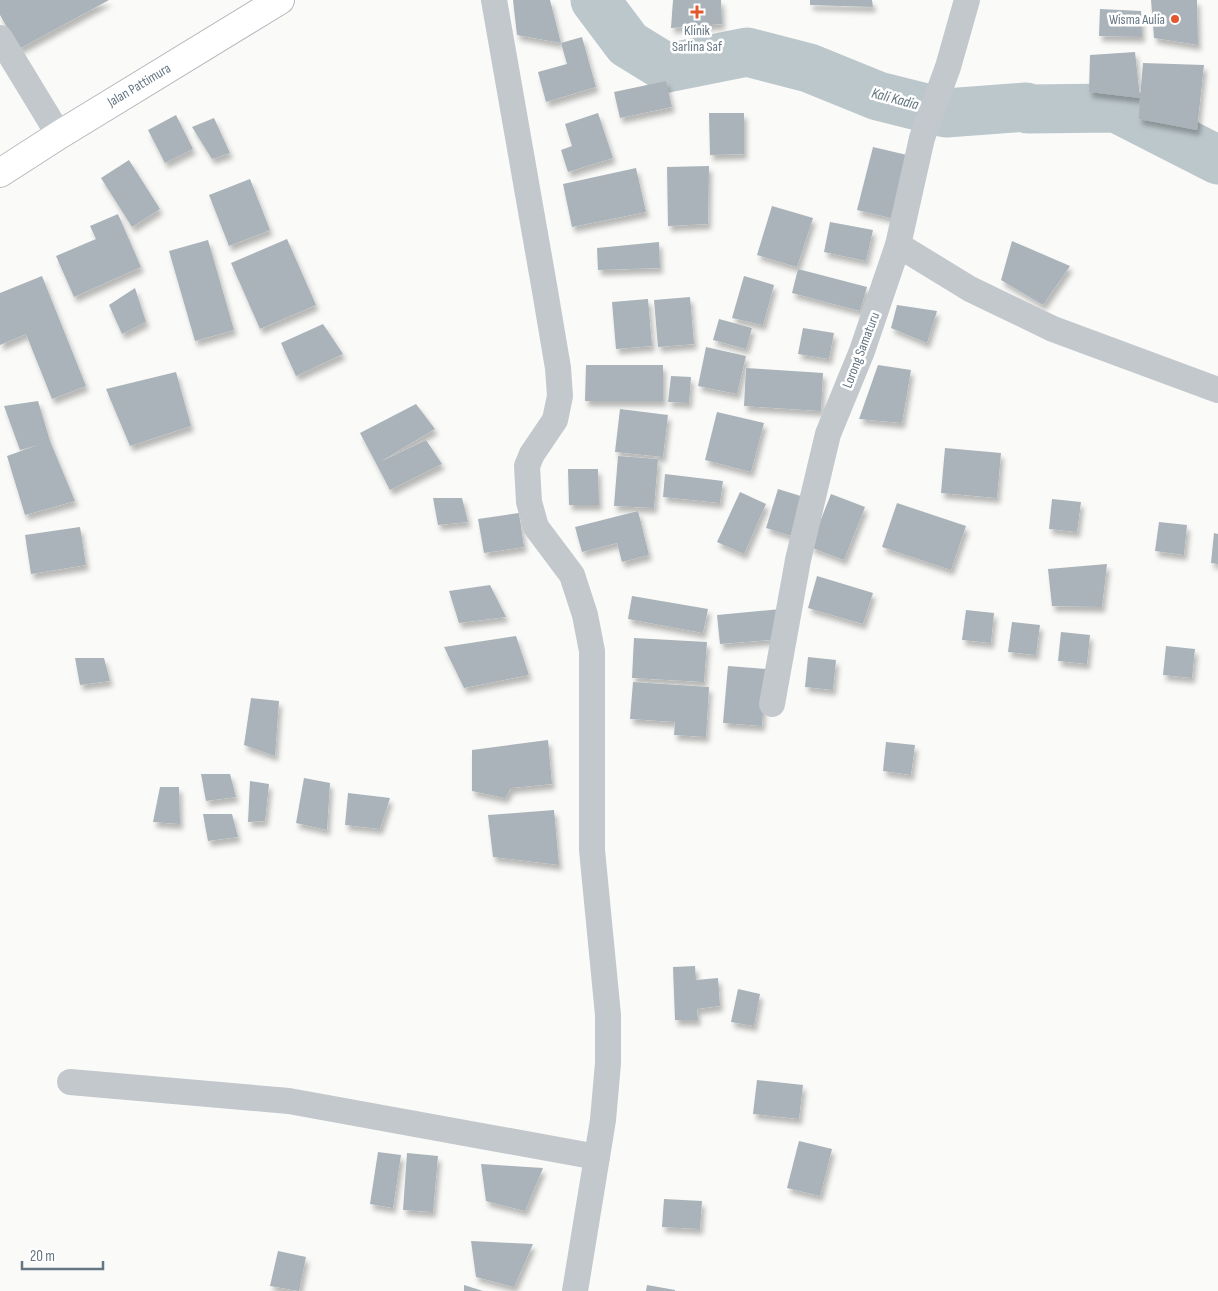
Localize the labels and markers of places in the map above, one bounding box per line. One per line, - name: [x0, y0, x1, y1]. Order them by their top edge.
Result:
- marker: Klinik Sarlina Saf: [690, 5, 704, 19]
- place label: Wisma Aulia: [1109, 11, 1165, 28]
- marker: Wisma Aulia: [1169, 13, 1181, 25]
- place label: Klinik Sarlina Saf: [672, 22, 723, 55]

